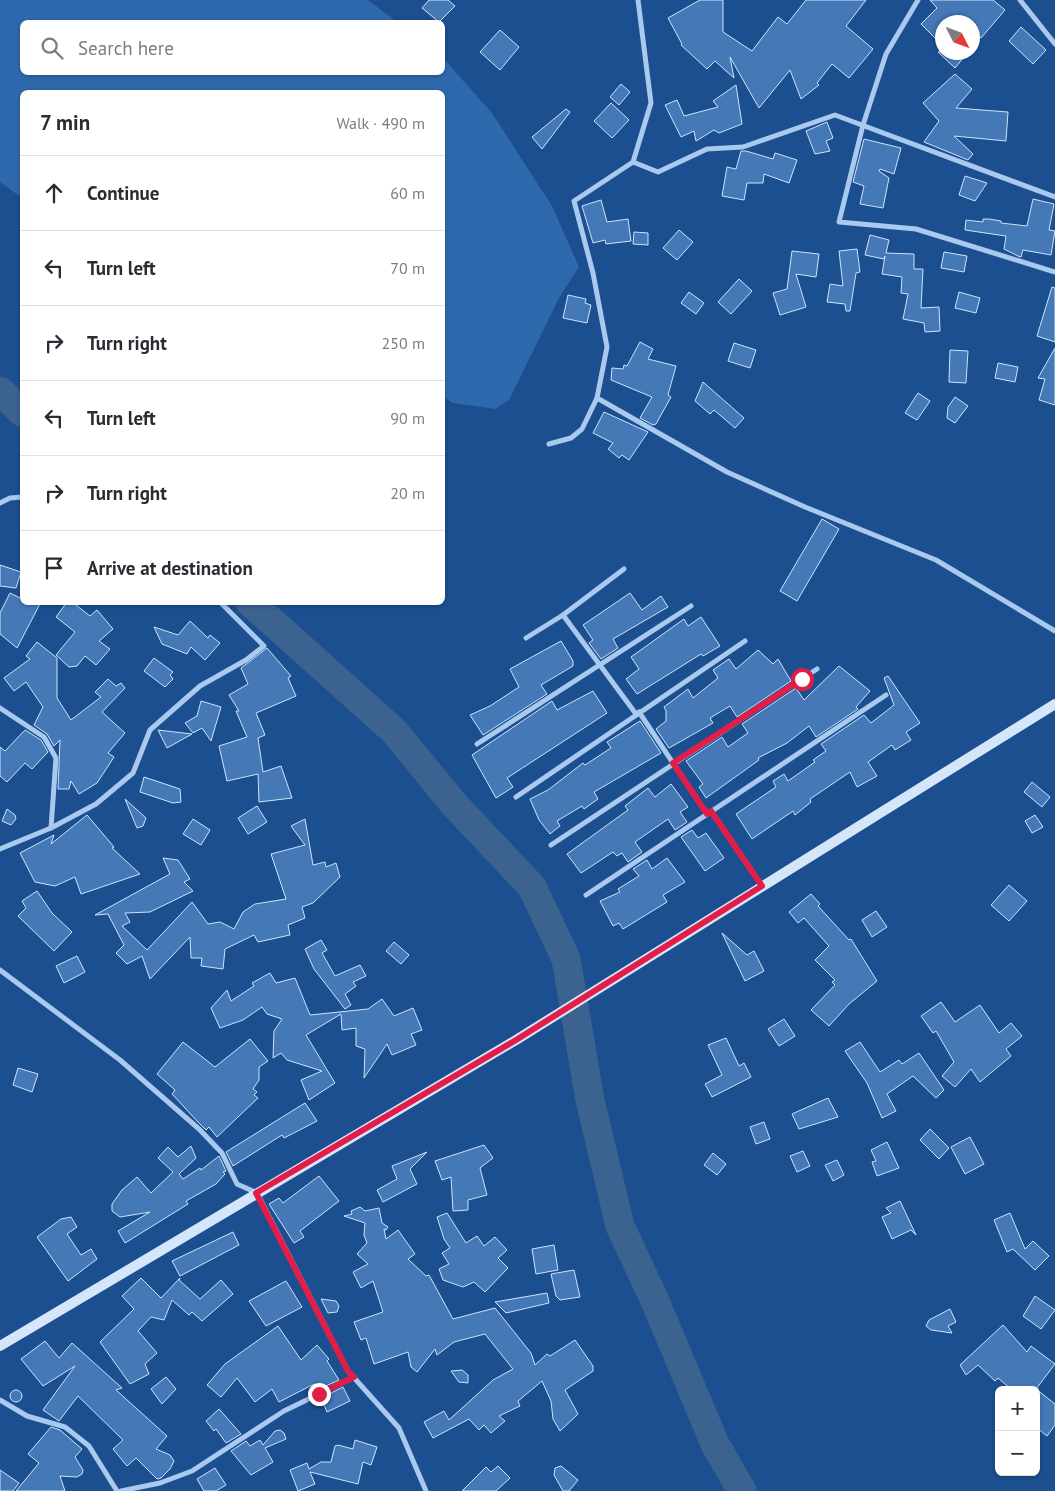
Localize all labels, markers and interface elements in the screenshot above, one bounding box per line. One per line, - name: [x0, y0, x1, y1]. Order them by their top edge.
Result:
- north arrow: [935, 15, 980, 60]
- search box: [20, 20, 445, 75]
- icon: search: [38, 34, 66, 62]
- text: Search here: [78, 36, 174, 60]
- text: 7 min: [40, 109, 90, 136]
- text: Walk · 490 m: [336, 113, 425, 133]
- icon: ahead: [40, 179, 68, 207]
- text: Continue: [87, 181, 159, 205]
- text: 60 m: [390, 183, 425, 203]
- icon: left: [40, 254, 68, 282]
- text: Turn left: [87, 256, 156, 280]
- text: 70 m: [390, 258, 425, 278]
- icon: right: [40, 329, 68, 357]
- text: Turn right: [87, 331, 167, 355]
- text: 250 m: [382, 333, 425, 353]
- icon: left: [40, 404, 68, 432]
- text: Turn left: [87, 406, 156, 430]
- text: 90 m: [390, 408, 425, 428]
- icon: right: [40, 479, 68, 507]
- text: Turn right: [87, 481, 167, 505]
- text: 20 m: [390, 483, 425, 503]
- icon: arrive: [40, 554, 68, 582]
- text: Arrive at destination: [87, 556, 253, 580]
- route start: [791, 668, 814, 691]
- route end: [308, 1383, 331, 1406]
- map controls: [995, 1386, 1040, 1476]
- button: +: [995, 1386, 1040, 1431]
- button: −: [995, 1431, 1040, 1476]

